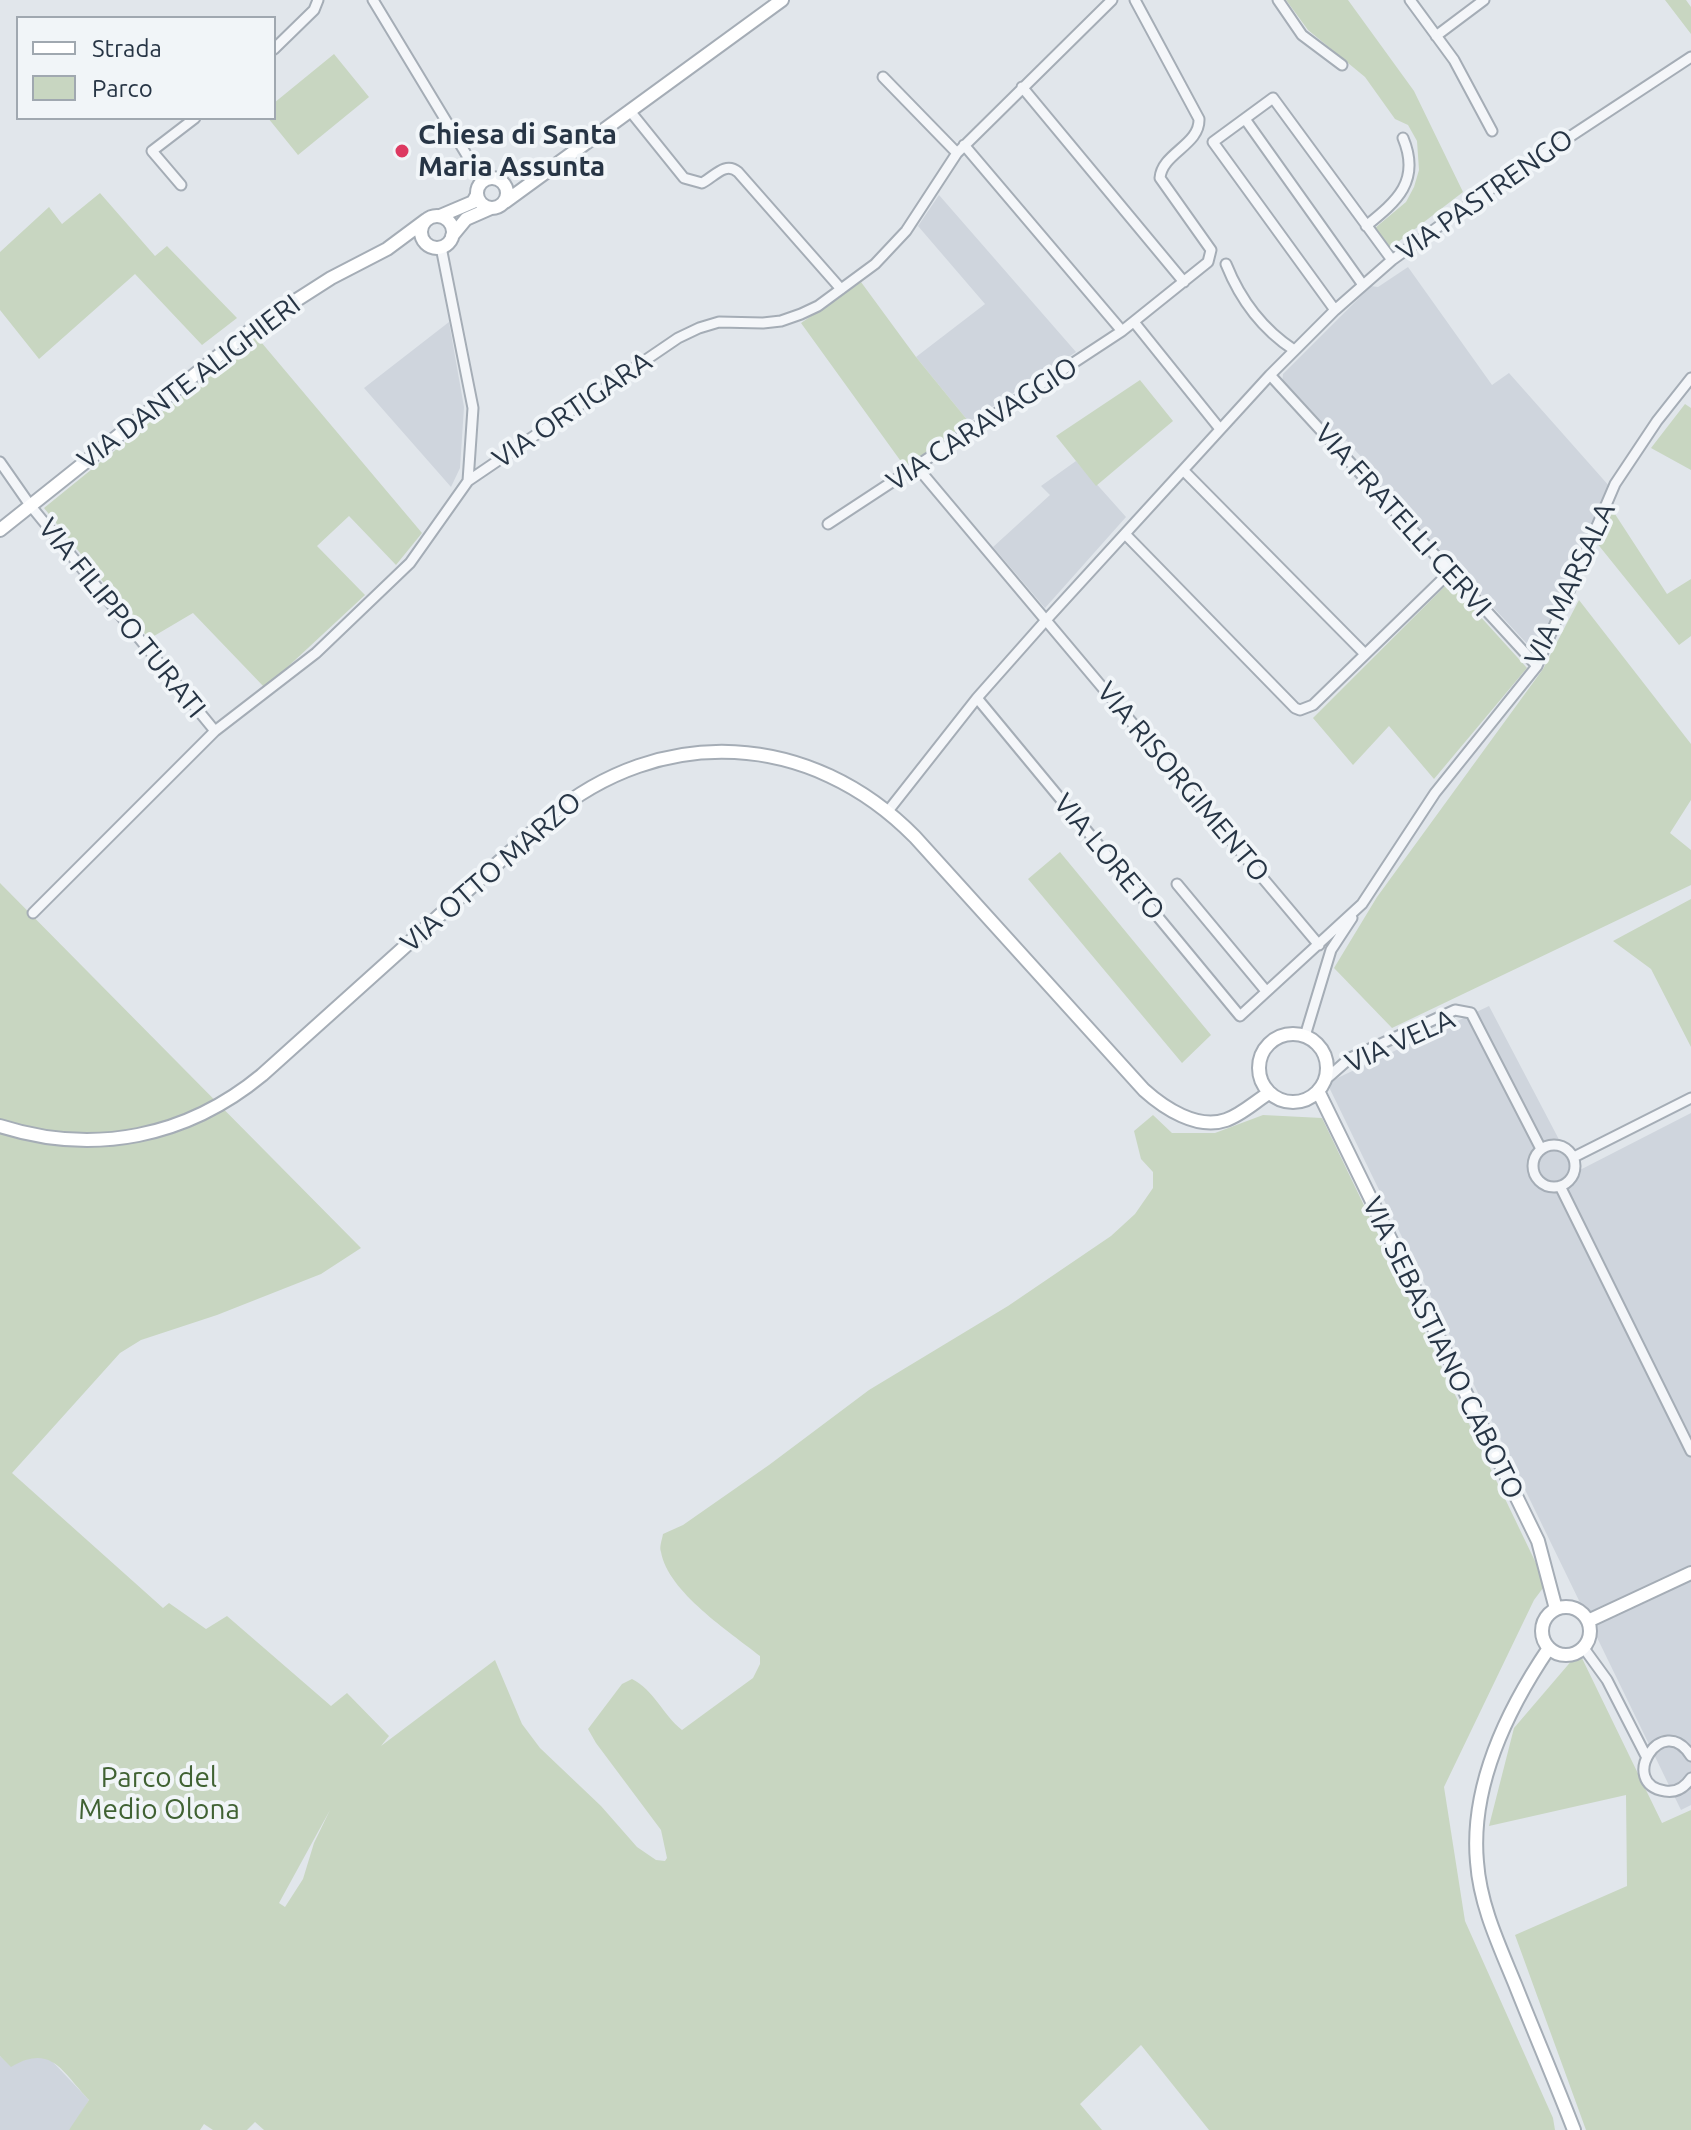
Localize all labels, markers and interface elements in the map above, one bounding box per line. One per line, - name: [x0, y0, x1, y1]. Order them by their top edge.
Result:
- legend: [16, 16, 276, 120]
- text: Strada: [92, 35, 162, 62]
- text: Parco: [92, 75, 153, 102]
- place label: Chiesa di Santa Maria Assunta: [418, 118, 617, 184]
- street label: VIA PASTRENGO: [1390, 122, 1580, 268]
- marker: Chiesa di Santa Maria Assunta: [393, 142, 411, 160]
- street label: VIA DANTE ALIGHIERI: [71, 287, 307, 477]
- street label: VIA ORTIGARA: [486, 344, 658, 476]
- street label: VIA CARAVAGGIO: [880, 350, 1084, 498]
- street label: VIA FRATELLI CERVI: [1308, 417, 1498, 623]
- street label: VIA MARSALA: [1518, 497, 1622, 671]
- street label: VIA FILIPPO TURATI: [31, 512, 213, 724]
- street label: VIA RISORGIMENTO: [1090, 675, 1276, 889]
- street label: VIA OTTO MARZO: [394, 785, 588, 959]
- street label: VIA LORETO: [1046, 787, 1172, 927]
- street label: VIA VELA: [1340, 1002, 1460, 1080]
- street label: VIA SEBASTIANO CABOTO: [1355, 1191, 1531, 1505]
- park label: Parco del Medio Olona: [78, 1761, 240, 1827]

